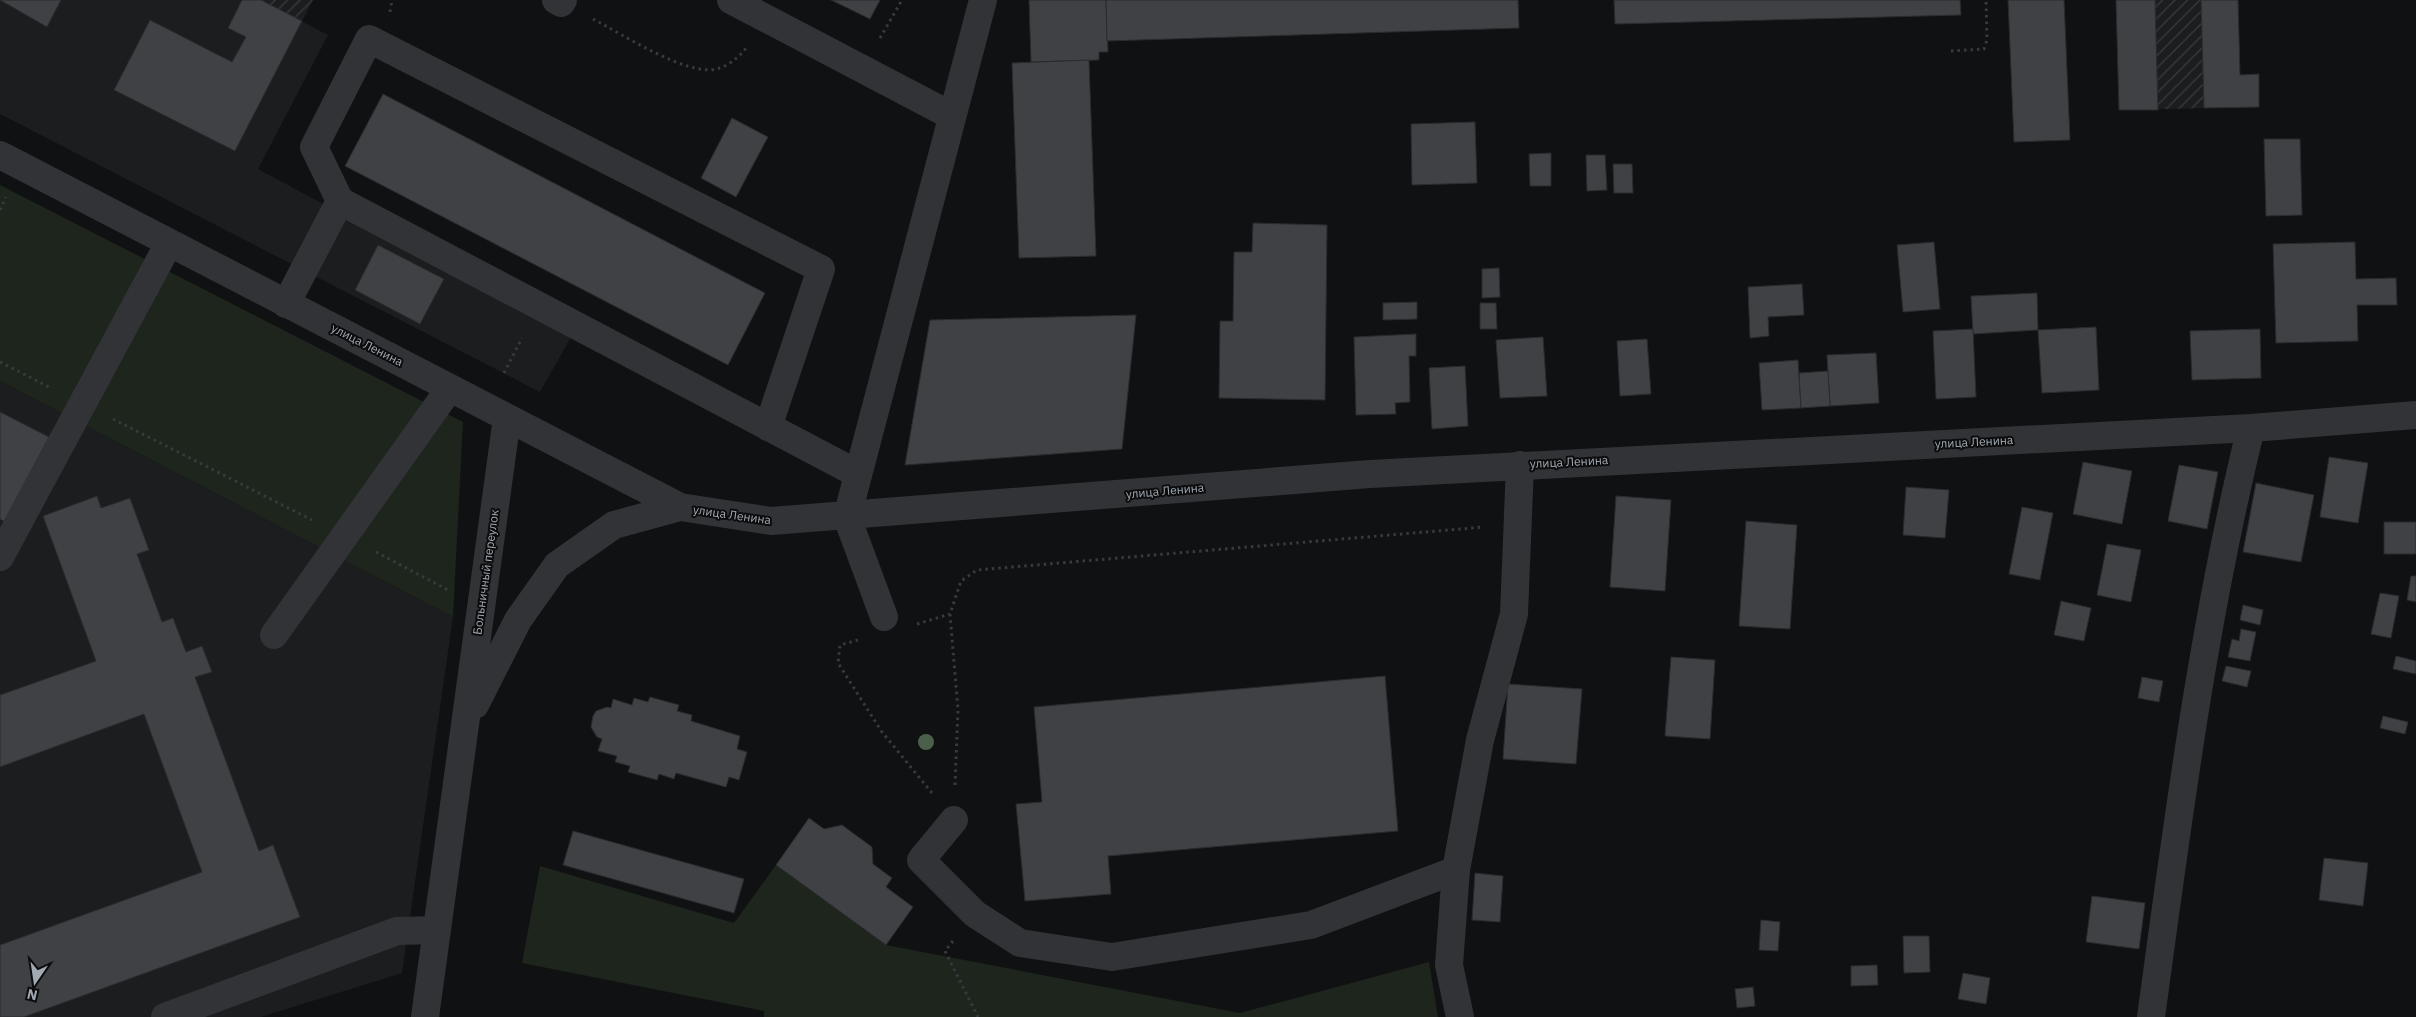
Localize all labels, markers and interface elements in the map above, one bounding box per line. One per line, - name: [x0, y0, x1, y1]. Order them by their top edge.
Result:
- street label: улица Ленина: [329, 320, 406, 369]
- street label: улица Ленина: [1934, 432, 2014, 451]
- street label: улица Ленина: [1529, 452, 1609, 471]
- street label: улица Ленина: [1125, 480, 1205, 501]
- street label: улица Ленина: [692, 502, 773, 527]
- street label: Больничный переулок: [469, 508, 502, 636]
- north arrow: [10, 957, 60, 1007]
- text: N: [25, 985, 39, 1005]

